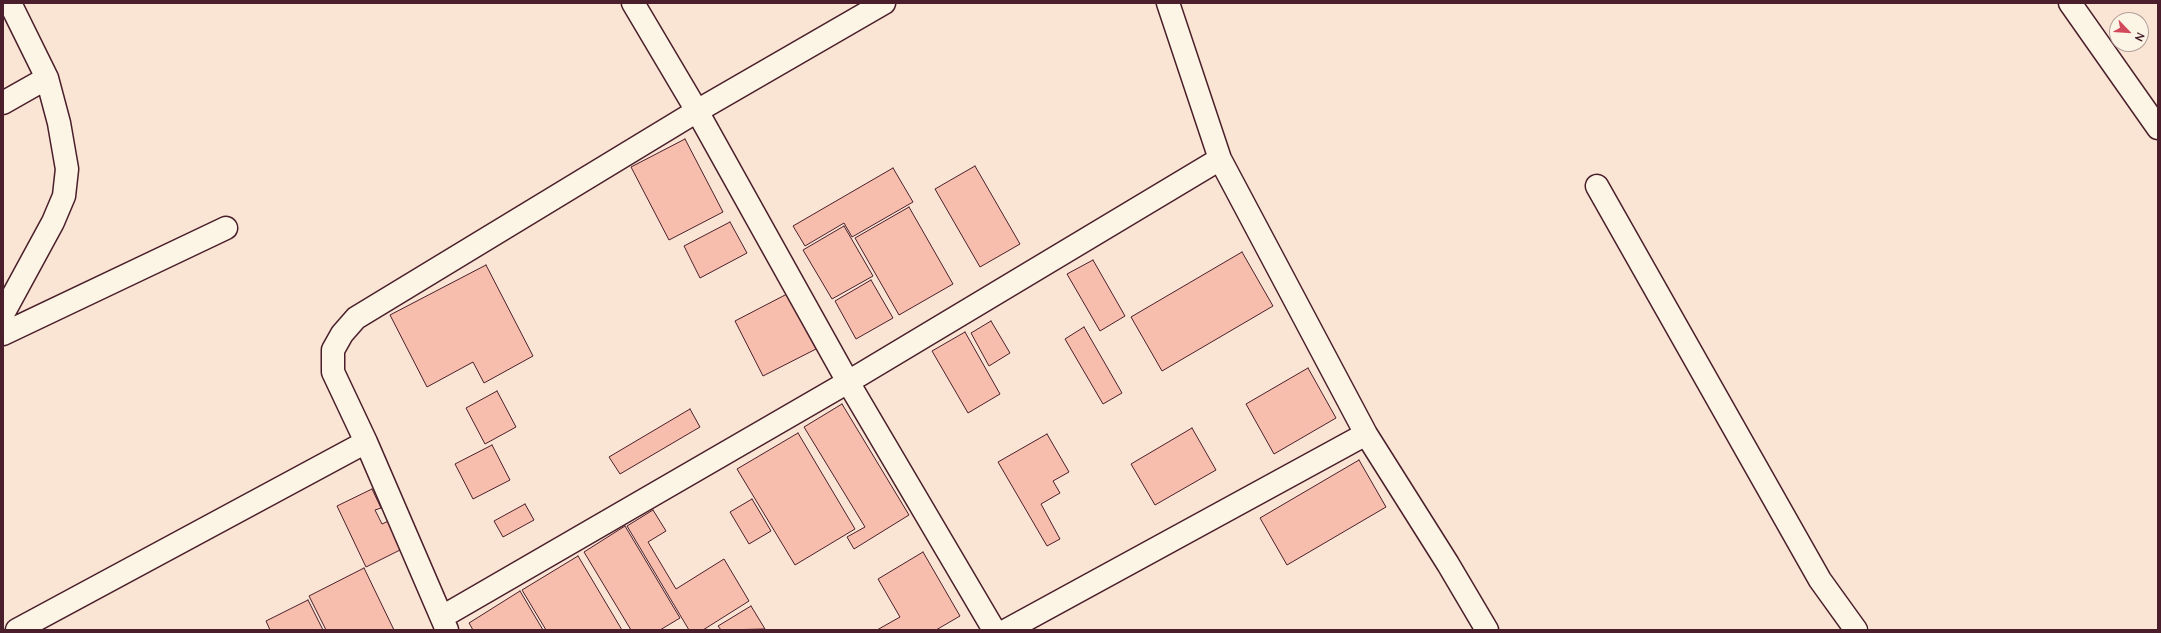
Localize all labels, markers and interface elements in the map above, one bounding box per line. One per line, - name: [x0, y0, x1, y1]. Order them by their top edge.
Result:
- north arrow: [2109, 12, 2149, 52]
- text: N: [2131, 31, 2148, 43]

